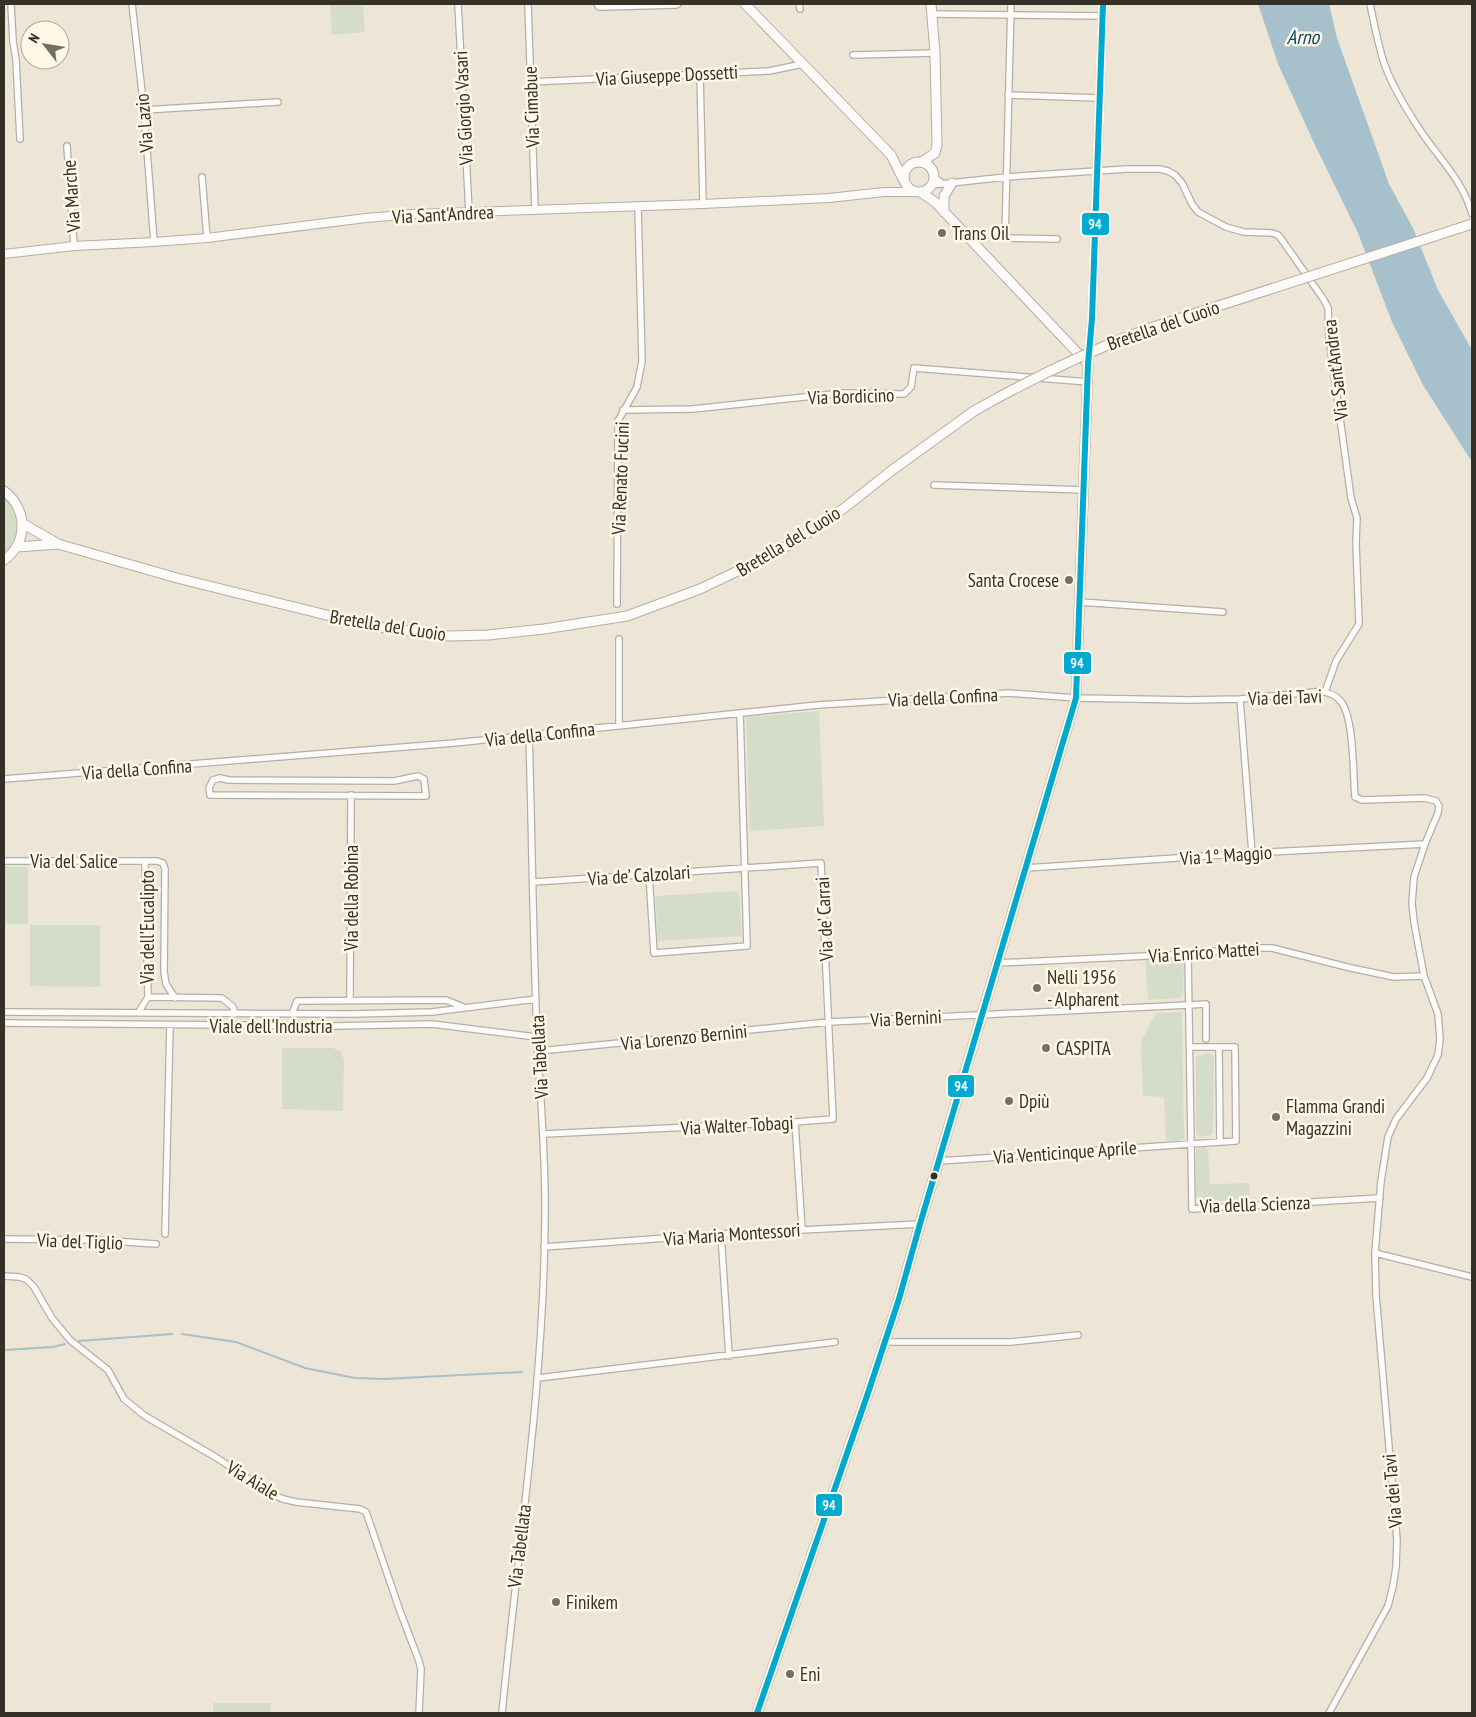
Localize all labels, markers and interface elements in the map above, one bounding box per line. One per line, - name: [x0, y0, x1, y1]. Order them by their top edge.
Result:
- north arrow: [20, 20, 70, 70]
- water label: Arno: [1287, 24, 1321, 50]
- text: N: [24, 30, 44, 46]
- street label: Via Giorgio Vasari: [448, 50, 478, 167]
- street label: Via Giuseppe Dossetti: [594, 59, 739, 91]
- street label: Via Cimabue: [518, 66, 544, 149]
- street label: Via Lazio: [129, 93, 159, 154]
- street label: Via Marche: [56, 159, 86, 234]
- street label: Via Sant'Andrea: [391, 199, 494, 229]
- line badge: 94: [1081, 212, 1110, 236]
- text: 94: [1088, 215, 1102, 233]
- place label: Trans Oil: [952, 221, 1010, 245]
- marker: Trans Oil: [936, 227, 948, 239]
- street label: Bretella del Cuoio: [1104, 295, 1222, 355]
- street label: Via Sant'Andrea: [1317, 318, 1353, 423]
- street label: Via Bordicino: [806, 382, 895, 410]
- street label: Via Renato Fucini: [606, 421, 634, 536]
- street label: Bretella del Cuoio: [732, 501, 844, 581]
- place label: Santa Crocese: [968, 568, 1059, 592]
- marker: Santa Crocese: [1063, 574, 1075, 586]
- street label: Bretella del Cuoio: [328, 604, 448, 646]
- line badge: 94: [1063, 651, 1092, 675]
- text: 94: [1070, 654, 1084, 672]
- street label: Via della Confina: [886, 682, 999, 712]
- street label: Via dei Tavi: [1246, 684, 1323, 710]
- street label: Via della Confina: [483, 716, 596, 752]
- street label: Via della Confina: [80, 753, 193, 785]
- street label: Via 1° Maggio: [1178, 840, 1273, 870]
- street label: Via della Robina: [339, 845, 363, 952]
- street label: Via del Salice: [29, 849, 118, 873]
- street label: Via de’ Calzolari: [586, 859, 691, 891]
- street label: Via dell'Eucalipto: [135, 870, 159, 985]
- street label: Via de’ Carrai: [810, 876, 838, 963]
- street label: Via Enrico Mattei: [1147, 936, 1260, 968]
- place label: Nelli 1956 - Alpharent: [1047, 965, 1120, 1011]
- marker: Nelli 1956 - Alpharent: [1031, 982, 1043, 994]
- street label: Via Bernini: [869, 1004, 942, 1032]
- street label: Viale dell'Industria: [208, 1014, 333, 1038]
- street label: Via Tabellata: [525, 1014, 553, 1101]
- street label: Via Lorenzo Bernini: [619, 1018, 748, 1056]
- place label: CASPITA: [1056, 1036, 1111, 1060]
- marker: CASPITA: [1040, 1042, 1052, 1054]
- line badge: 94: [947, 1074, 975, 1098]
- text: 94: [954, 1077, 968, 1095]
- place label: Dpiù: [1019, 1089, 1050, 1113]
- place label: Flamma Grandi Magazzini: [1286, 1094, 1385, 1140]
- marker: Dpiù: [1003, 1095, 1015, 1107]
- street label: Via Walter Tobagi: [679, 1110, 794, 1140]
- marker: Flamma Grandi Magazzini: [1270, 1111, 1282, 1123]
- street label: Via Venticinque Aprile: [992, 1135, 1138, 1169]
- unlabelled marker: [929, 1171, 939, 1181]
- street label: Via della Scienza: [1198, 1190, 1311, 1218]
- street label: Via Maria Montessori: [662, 1217, 801, 1251]
- street label: Via del Tiglio: [36, 1227, 123, 1254]
- street label: Via dei Tavi: [1377, 1453, 1407, 1530]
- street label: Via Aiale: [222, 1455, 284, 1505]
- line badge: 94: [815, 1493, 843, 1517]
- text: 94: [822, 1496, 836, 1514]
- street label: Via Tabellata: [502, 1503, 536, 1590]
- place label: Finikem: [566, 1590, 618, 1614]
- marker: Finikem: [550, 1596, 562, 1608]
- place label: Eni: [800, 1662, 821, 1686]
- marker: Eni: [784, 1668, 796, 1680]

